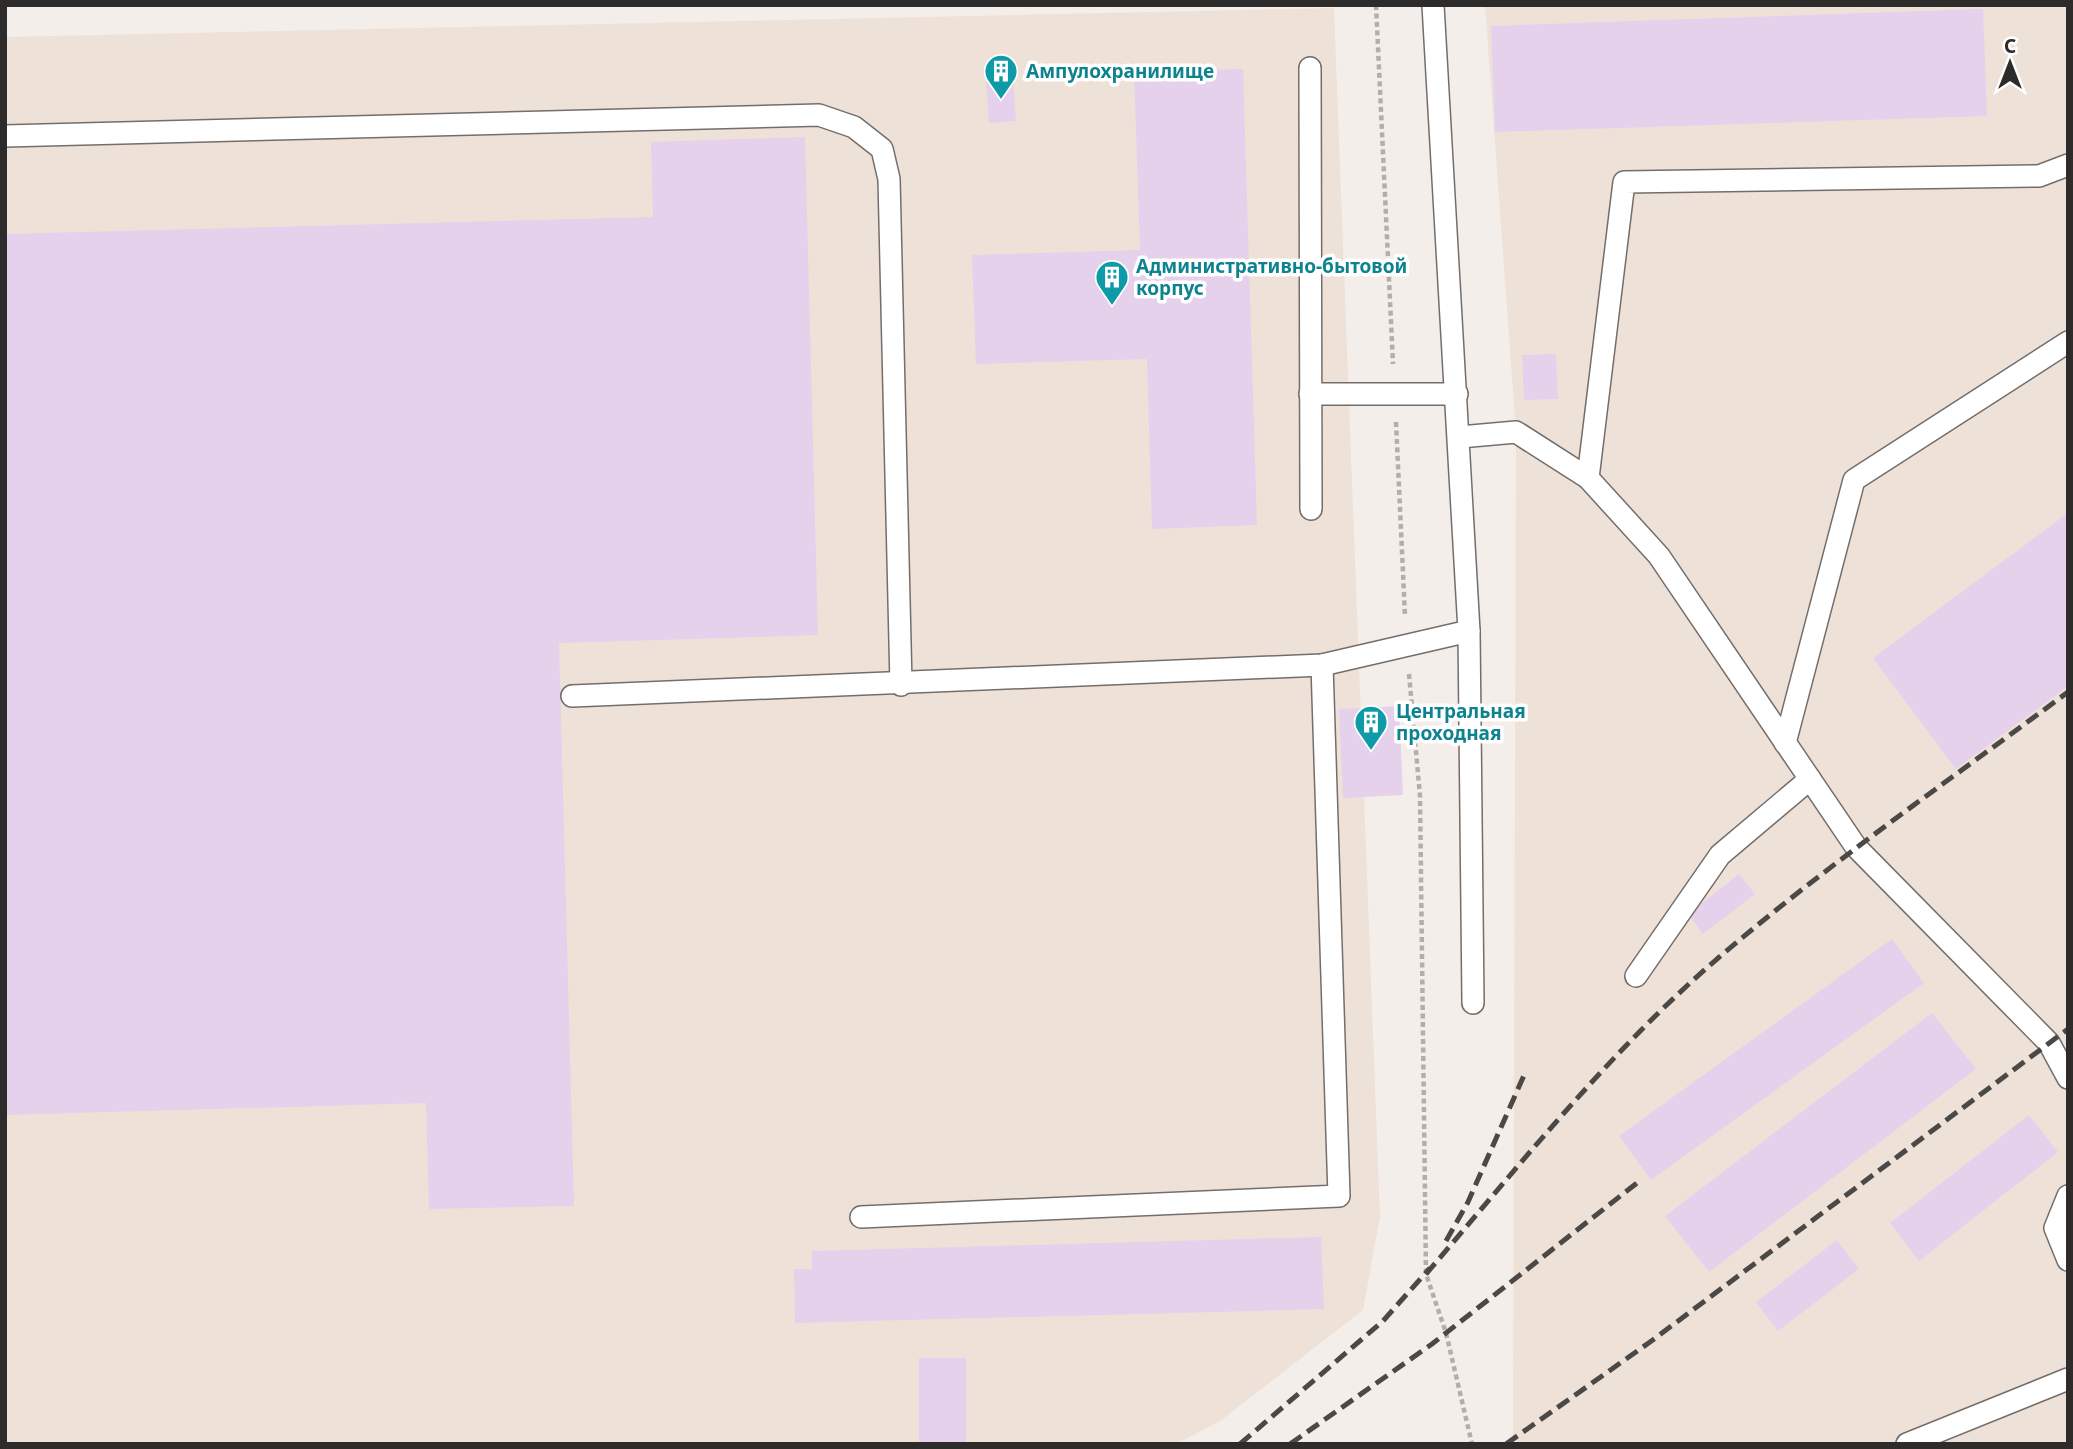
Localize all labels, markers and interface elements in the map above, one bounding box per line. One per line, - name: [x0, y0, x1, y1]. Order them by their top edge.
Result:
- north arrow: [1975, 28, 2045, 98]
- text: С: [2004, 33, 2016, 59]
- building icon: Ампулохранилище: [982, 52, 1020, 101]
- place label: Ампулохранилище: [1026, 58, 1214, 84]
- place label: Административно-бытовой корпус: [1136, 253, 1407, 301]
- building icon: Административно-бытовой корпус: [1093, 258, 1131, 307]
- place label: Центральная проходная: [1396, 698, 1526, 746]
- building icon: Центральная проходная: [1352, 703, 1390, 752]

